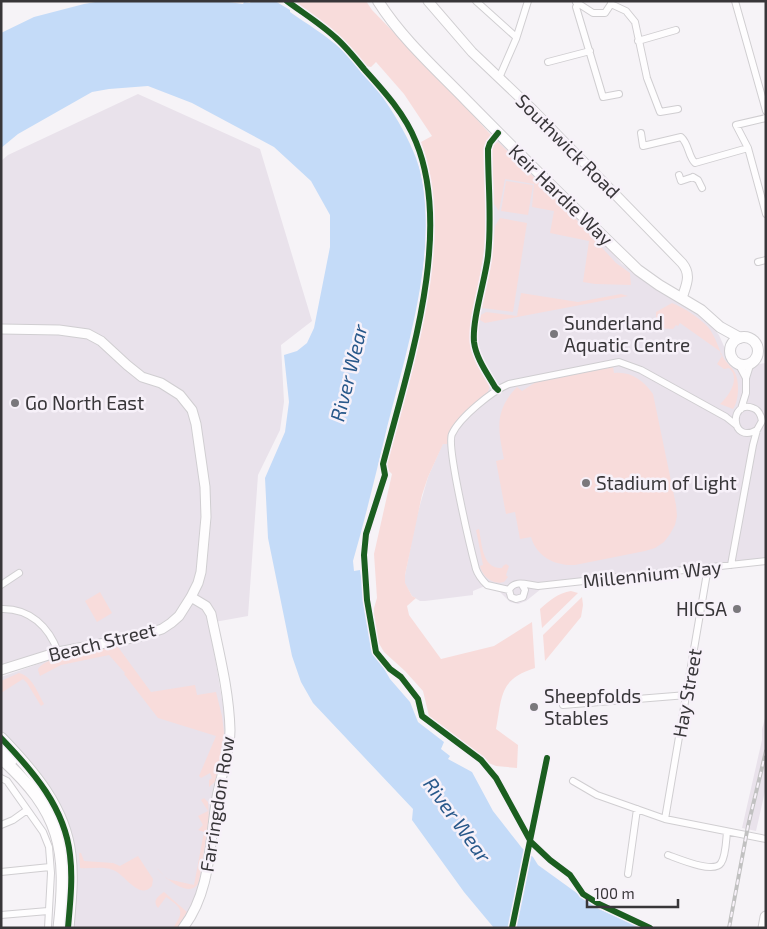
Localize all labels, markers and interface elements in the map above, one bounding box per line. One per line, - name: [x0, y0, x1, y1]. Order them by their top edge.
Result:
- street label: Southwick Road: [512, 89, 625, 202]
- street label: Keir Hardie Way: [504, 139, 618, 250]
- place label: Sunderland Aquatic Centre: [564, 311, 690, 356]
- water label: River Wear: [324, 321, 372, 424]
- marker: Sunderland Aquatic Centre: [548, 328, 560, 340]
- place label: Go North East: [25, 391, 144, 414]
- marker: Go North East: [9, 397, 21, 409]
- place label: Stadium of Light: [596, 471, 737, 494]
- marker: Stadium of Light: [580, 477, 592, 489]
- street label: Millennium Way: [581, 555, 722, 592]
- place label: HICSA: [676, 597, 727, 620]
- marker: HICSA: [731, 603, 743, 615]
- street label: Beach Street: [46, 617, 158, 666]
- street label: Hay Street: [667, 647, 706, 739]
- place label: Sheepfolds Stables: [544, 684, 641, 729]
- marker: Sheepfolds Stables: [528, 701, 540, 713]
- street label: Farringdon Row: [194, 734, 239, 873]
- water label: River Wear: [419, 772, 497, 867]
- scale bar: [587, 876, 678, 908]
- text: 100 m: [594, 884, 635, 902]

